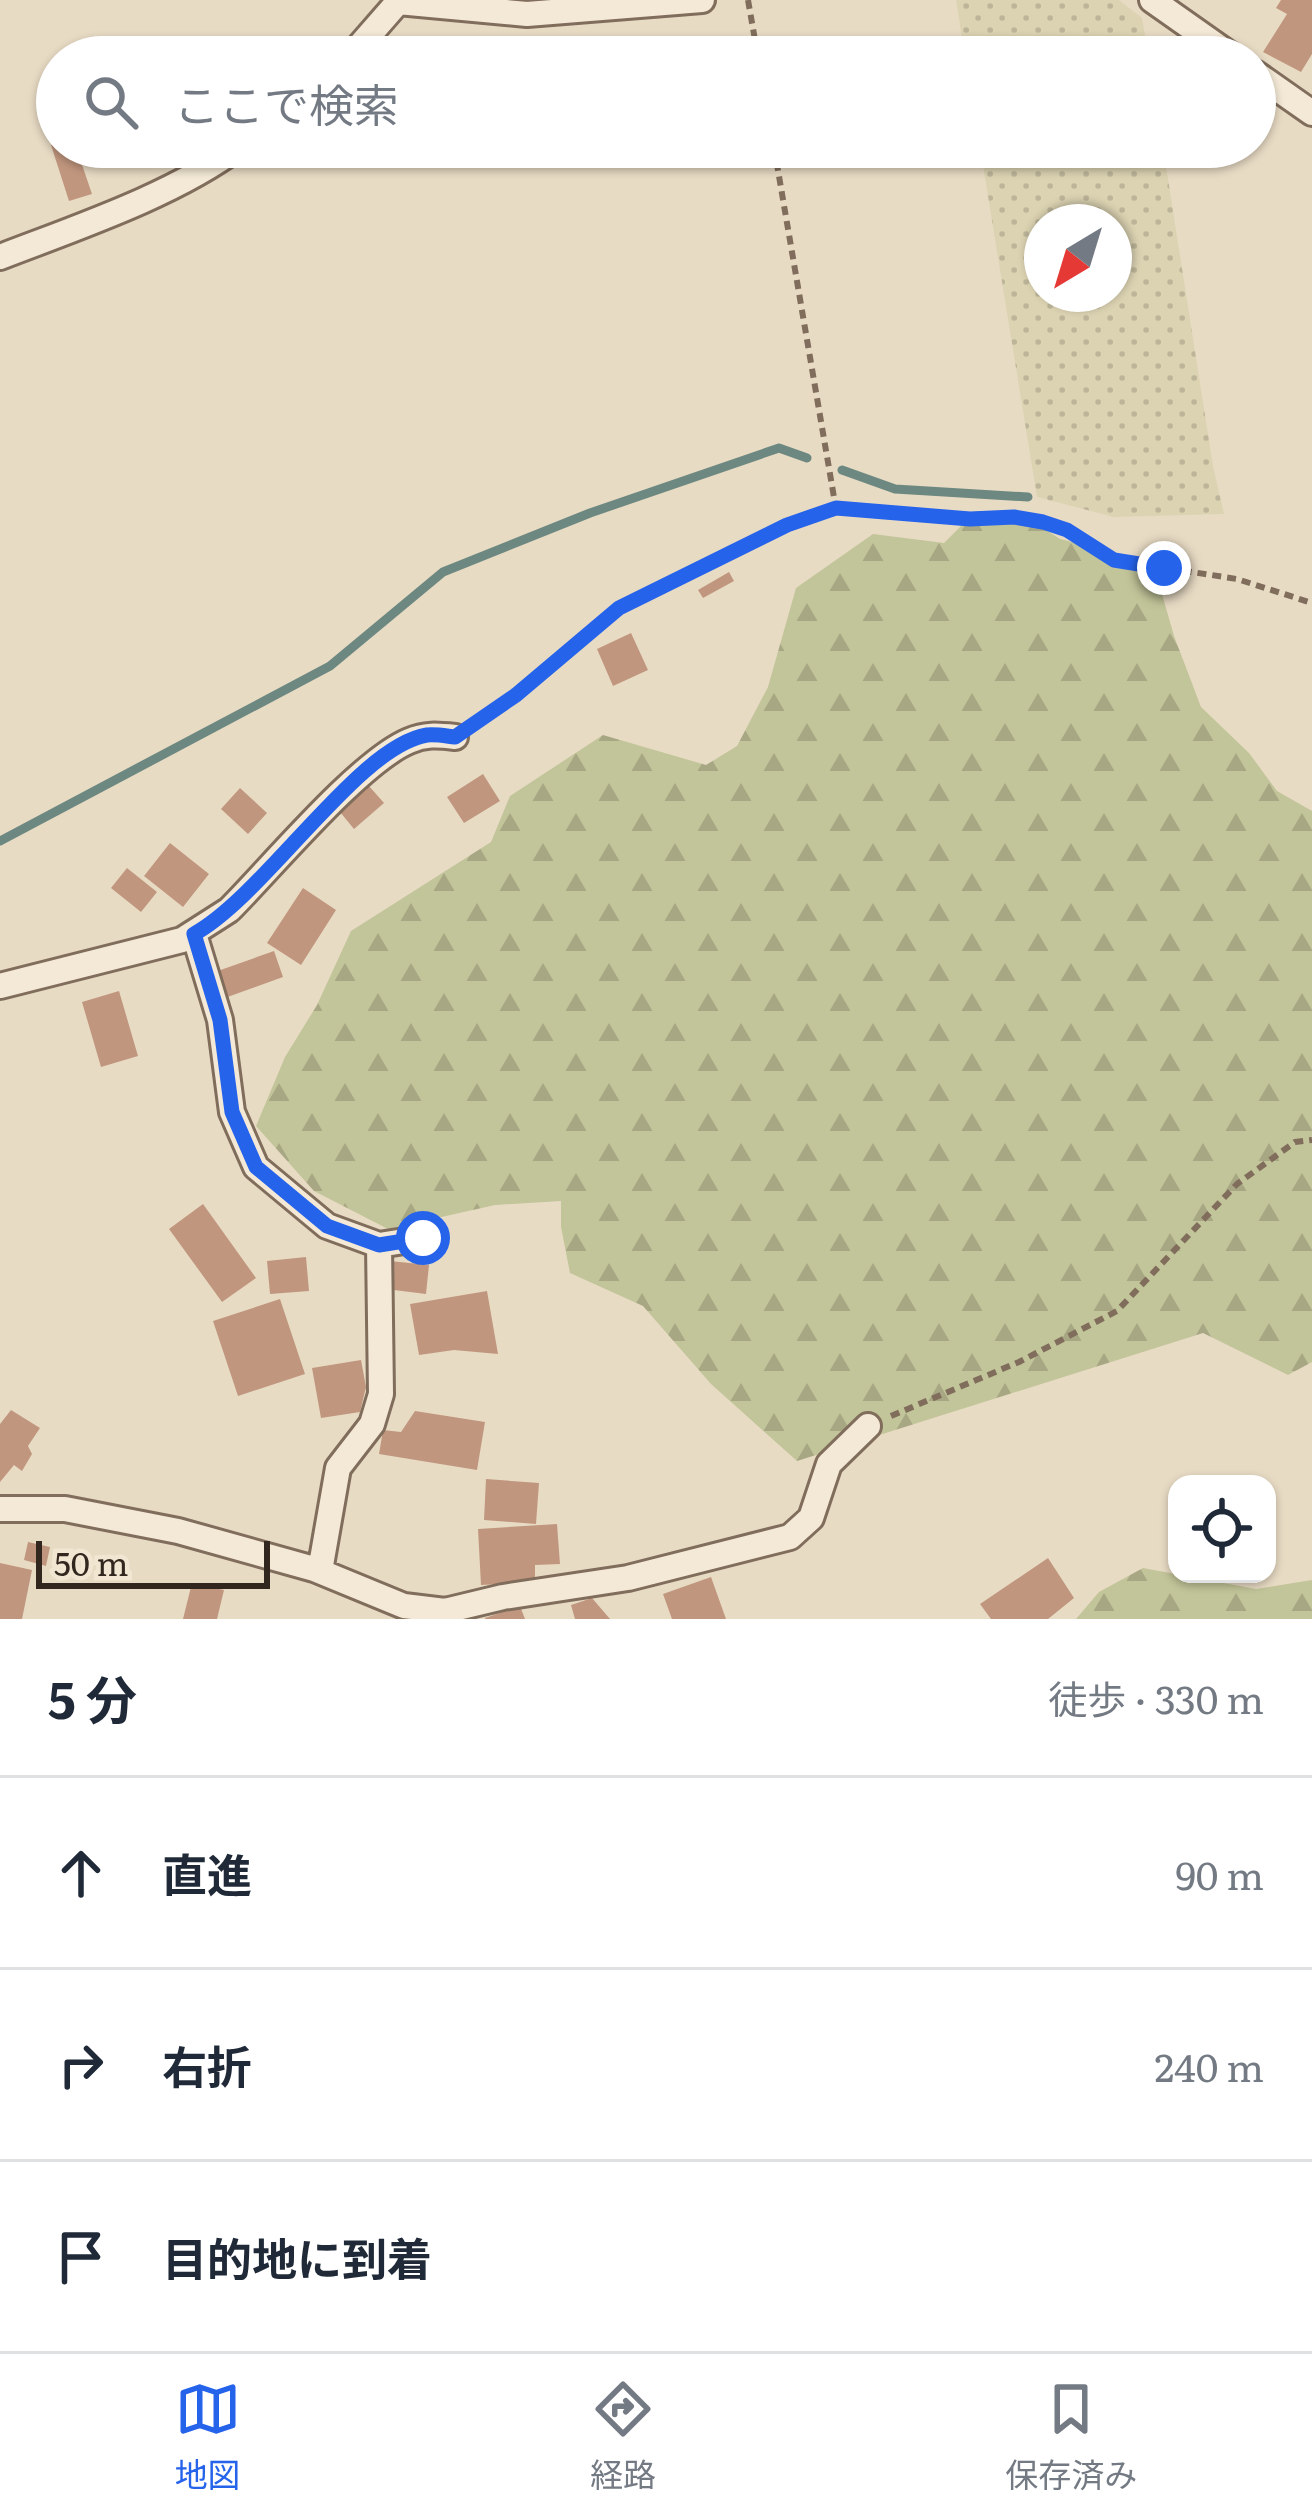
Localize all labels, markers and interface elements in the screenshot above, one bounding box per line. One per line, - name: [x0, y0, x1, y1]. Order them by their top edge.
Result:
- search box: [36, 36, 1276, 168]
- icon: search: [78, 69, 144, 135]
- text: ここで検索: [174, 69, 399, 136]
- north arrow: [1024, 204, 1132, 312]
- route end: [1137, 541, 1191, 595]
- route start: [396, 1211, 450, 1265]
- map controls: [1168, 1475, 1276, 1583]
- button: locate: [1168, 1475, 1276, 1583]
- scale bar: [36, 1535, 270, 1588]
- text: 50 m: [54, 1537, 128, 1586]
- text: 5 分: [48, 1659, 137, 1735]
- text: 徒歩 · 330 m: [1048, 1668, 1264, 1726]
- text: 直進: [162, 1839, 252, 1906]
- icon: ahead: [48, 1840, 114, 1906]
- text: 90 m: [1175, 1844, 1264, 1902]
- text: 右折: [162, 2031, 252, 2098]
- icon: right: [48, 2032, 114, 2098]
- text: 240 m: [1155, 2036, 1264, 2094]
- text: 目的地に到着: [162, 2223, 432, 2290]
- icon: arrive: [48, 2224, 114, 2290]
- tab: 地図: [175, 2376, 241, 2497]
- tab: 経路: [590, 2376, 656, 2497]
- tab: 保存済み: [1005, 2376, 1137, 2497]

